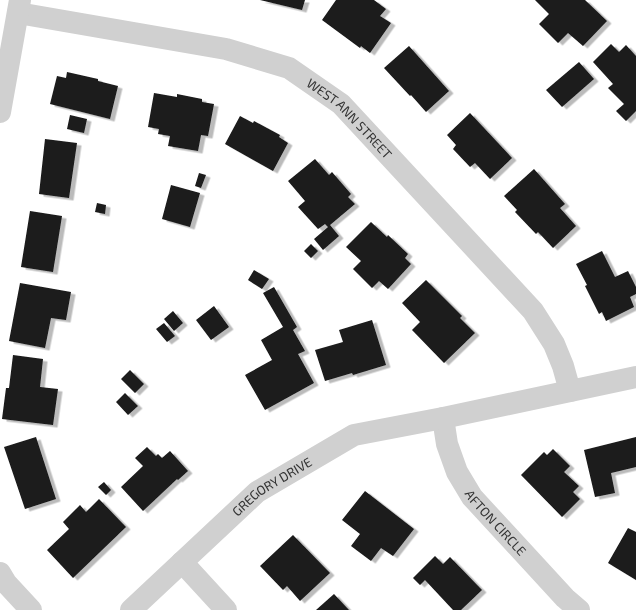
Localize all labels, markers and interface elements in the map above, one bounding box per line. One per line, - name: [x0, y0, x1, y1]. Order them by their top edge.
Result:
- street label: WEST ANN STREET: [304, 75, 396, 162]
- street label: GREGORY DRIVE: [229, 454, 315, 519]
- street label: AFTON CIRCLE: [462, 487, 530, 559]

